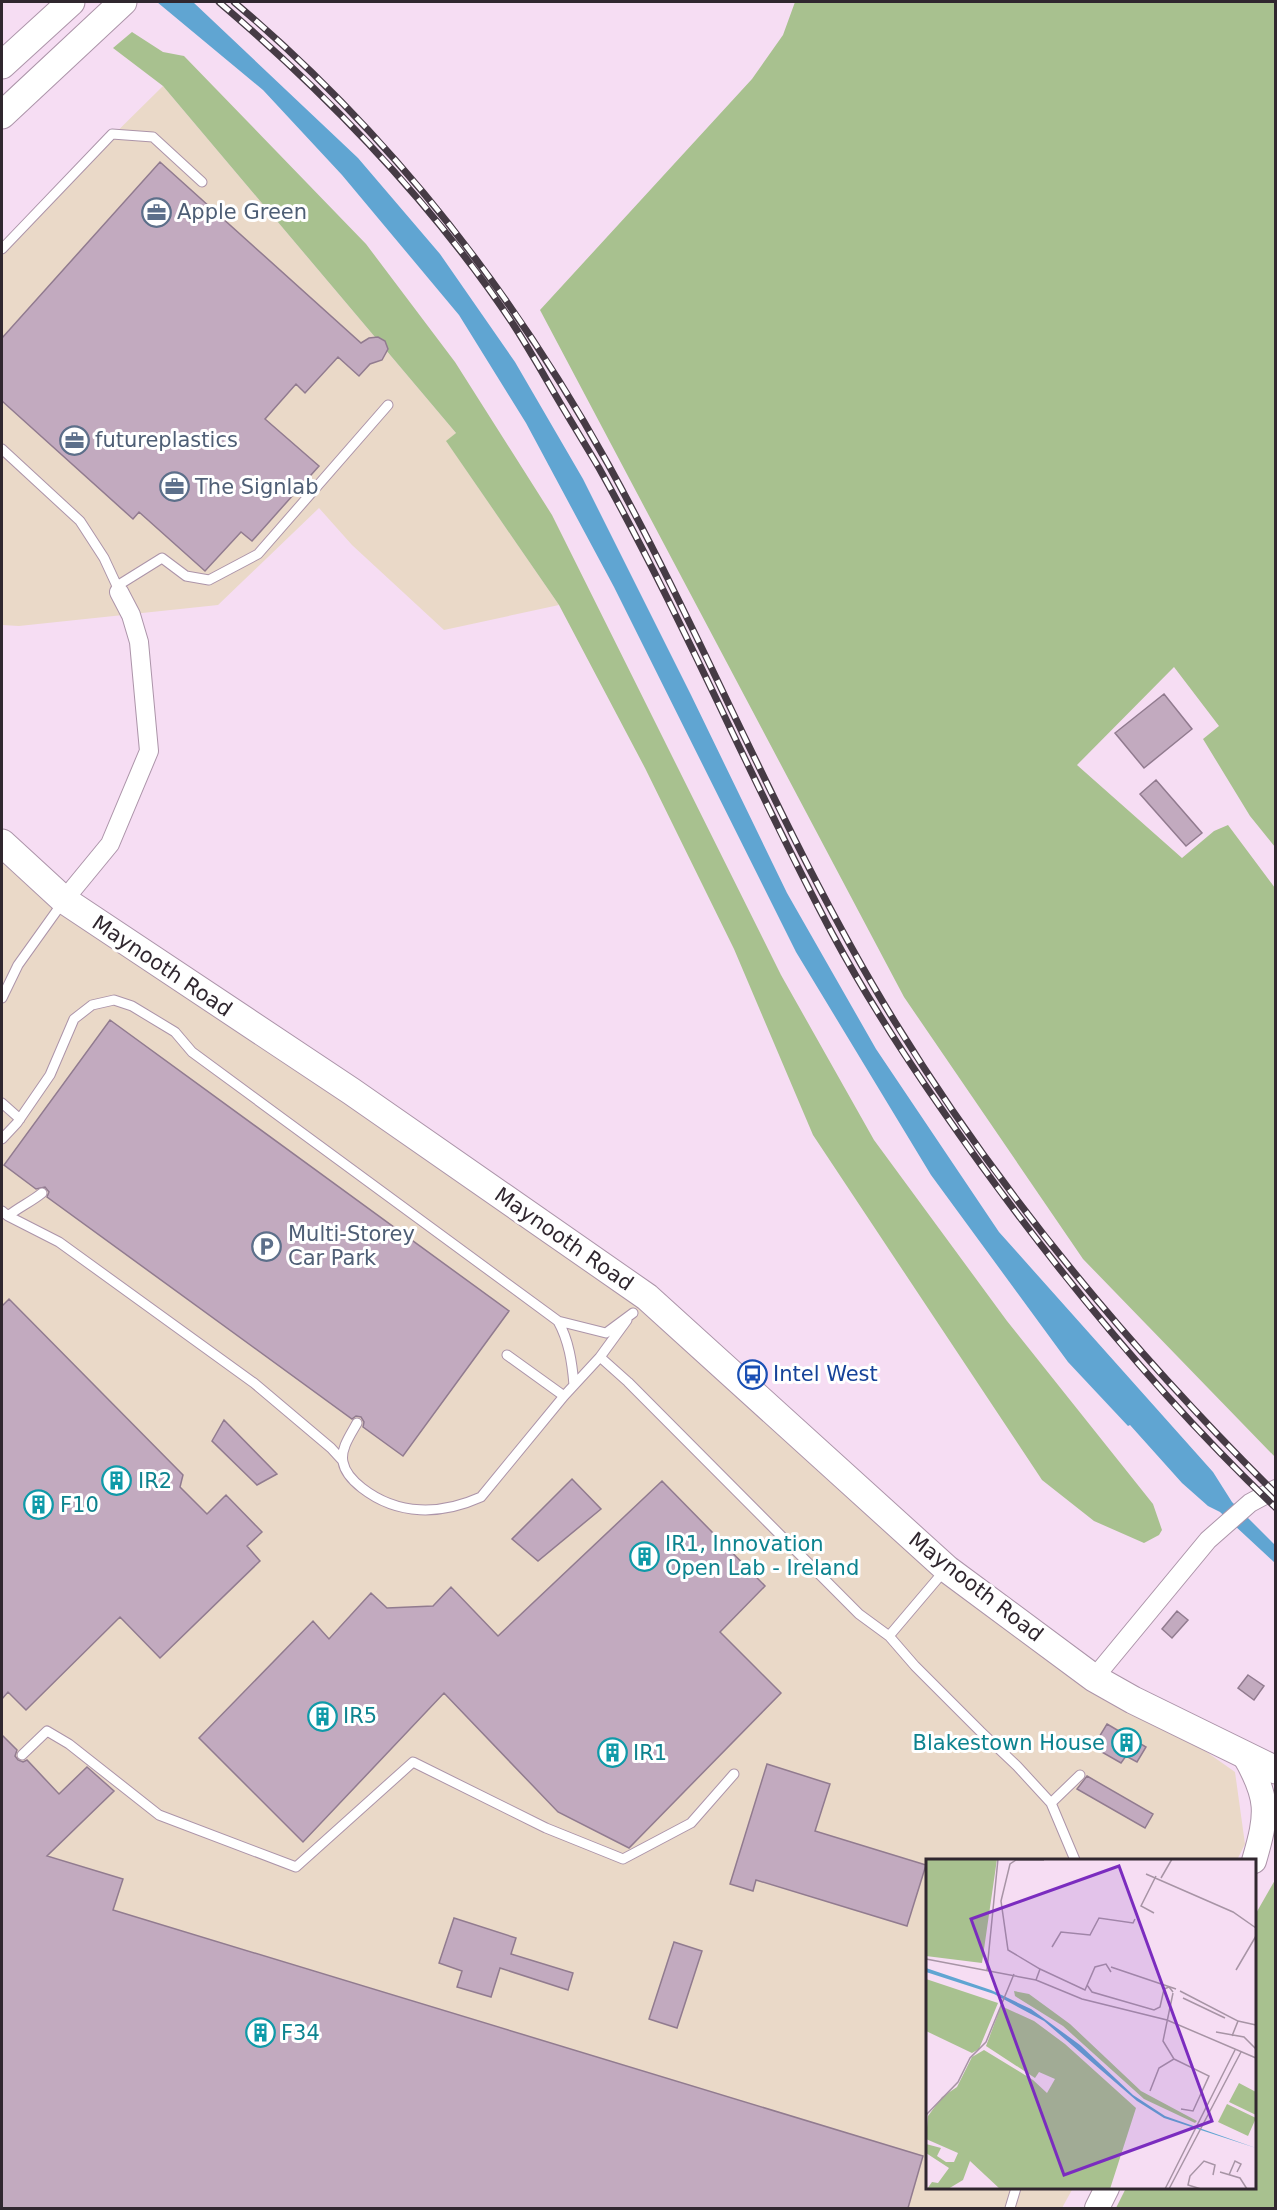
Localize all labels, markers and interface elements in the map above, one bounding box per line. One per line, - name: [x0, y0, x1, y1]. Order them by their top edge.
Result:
- office icon: Apple Green: [140, 196, 172, 228]
- place label: Apple Green: [177, 200, 307, 224]
- office icon: futureplastics: [58, 424, 90, 456]
- place label: futureplastics: [95, 428, 238, 452]
- office icon: The Signlab: [158, 471, 190, 503]
- place label: The Signlab: [194, 475, 319, 499]
- street label: Maynooth Road: [88, 910, 236, 1022]
- street label: Maynooth Road: [490, 1182, 638, 1296]
- place label: Multi-Storey Car Park: [288, 1222, 415, 1270]
- parking icon: Multi-Storey Car Park: [251, 1230, 283, 1262]
- bus stop icon: Intel West: [736, 1358, 768, 1390]
- place label: Intel West: [773, 1362, 878, 1386]
- building icon: IR2: [101, 1465, 133, 1497]
- place label: IR2: [138, 1469, 172, 1493]
- building icon: F10: [23, 1489, 55, 1521]
- place label: F10: [60, 1493, 99, 1517]
- street label: Maynooth Road: [904, 1527, 1048, 1647]
- place label: IR1, Innovation Open Lab - Ireland: [665, 1532, 859, 1580]
- building icon: IR1, Innovation Open Lab - Ireland: [628, 1540, 660, 1572]
- building icon: IR5: [306, 1700, 338, 1732]
- place label: IR5: [343, 1704, 377, 1728]
- building icon: Blakestown House: [1110, 1727, 1142, 1759]
- place label: Blakestown House: [913, 1731, 1105, 1755]
- building icon: IR1: [596, 1737, 628, 1769]
- place label: IR1: [633, 1741, 667, 1765]
- inset map: [926, 1859, 1256, 2189]
- building icon: F34: [244, 2017, 276, 2049]
- place label: F34: [281, 2021, 320, 2045]

